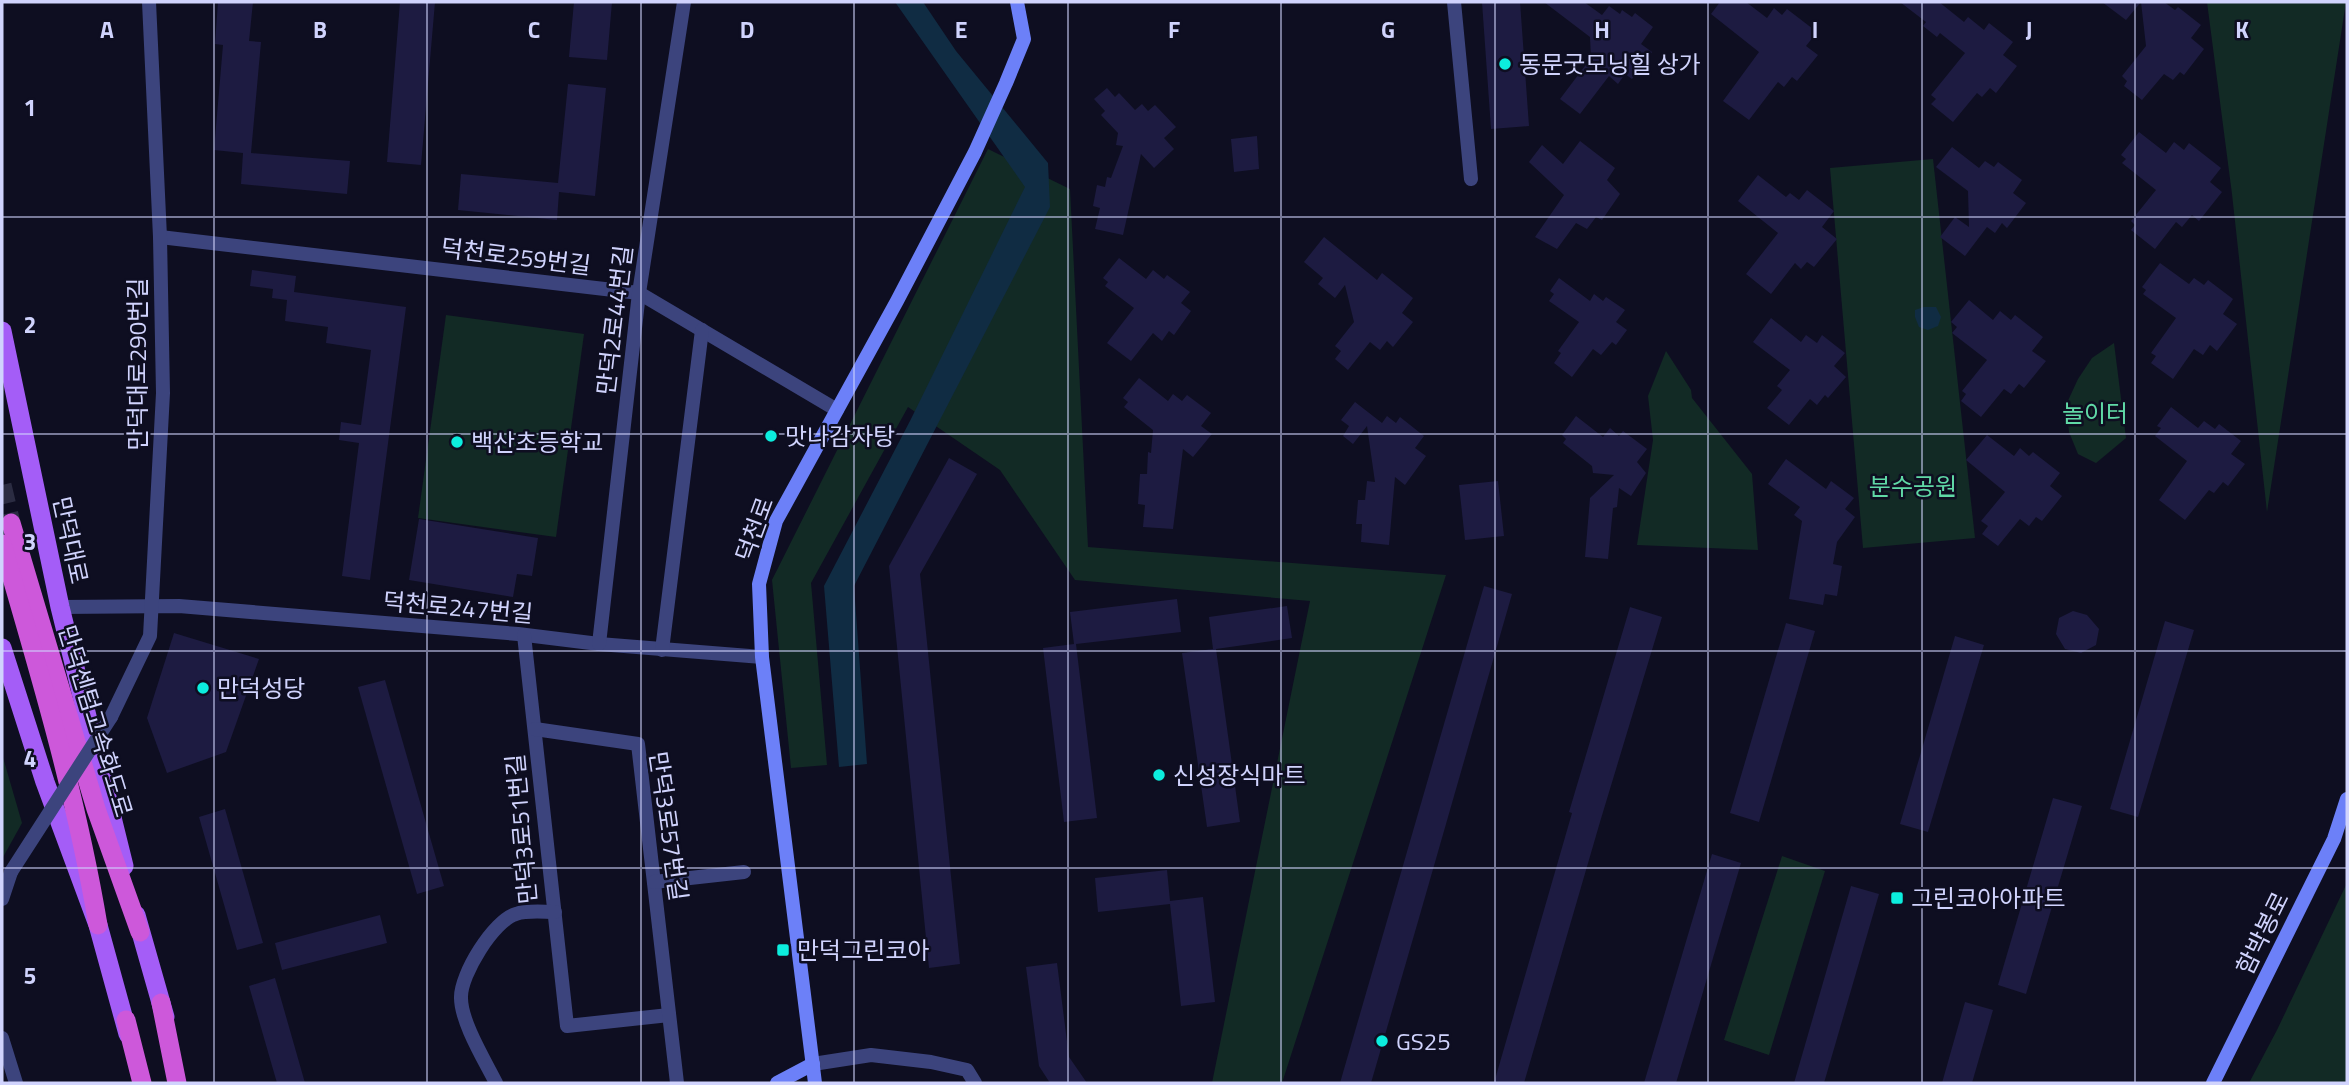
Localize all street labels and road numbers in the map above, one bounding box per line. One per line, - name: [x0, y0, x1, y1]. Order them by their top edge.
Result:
- street label: 덕천로259번길: [439, 229, 593, 283]
- street label: 만덕2로44번길: [587, 243, 641, 397]
- street label: 만덕대로290번길: [119, 278, 155, 450]
- street label: 덕천로: [726, 492, 782, 566]
- street label: 만덕대로: [44, 493, 98, 587]
- street label: 덕천로247번길: [381, 582, 535, 632]
- street label: 만덕센텀고속화도로: [50, 621, 142, 821]
- street label: 만덕3로57번길: [641, 749, 697, 903]
- street label: 만덕3로51번길: [496, 752, 546, 906]
- street label: 함박봉로: [2226, 885, 2298, 981]

